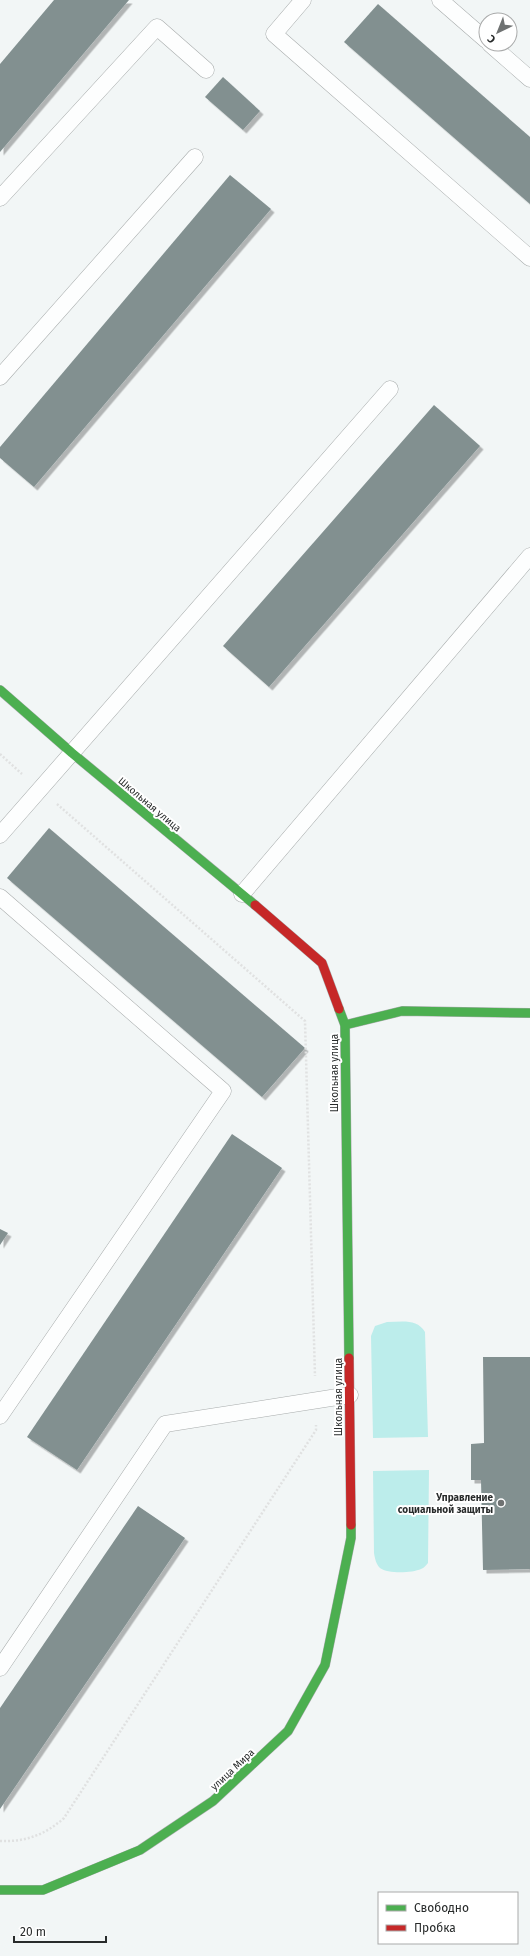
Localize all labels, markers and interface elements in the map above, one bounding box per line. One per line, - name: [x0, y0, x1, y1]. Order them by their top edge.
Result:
- north arrow: [478, 12, 518, 52]
- text: С: [484, 32, 498, 46]
- street label: Школьная улица: [115, 775, 183, 835]
- street label: Школьная улица: [329, 1034, 341, 1112]
- street label: Школьная улица: [333, 1358, 345, 1436]
- place label: Управление социальной защиты: [398, 1492, 493, 1516]
- marker: Управление социальной защиты: [496, 1498, 506, 1508]
- street label: улица Мира: [208, 1746, 257, 1793]
- legend: [378, 1892, 518, 1944]
- text: Свободно: [414, 1901, 469, 1915]
- scale bar: [14, 1918, 106, 1944]
- text: Пробка: [414, 1921, 456, 1935]
- text: 20 m: [20, 1925, 46, 1939]

